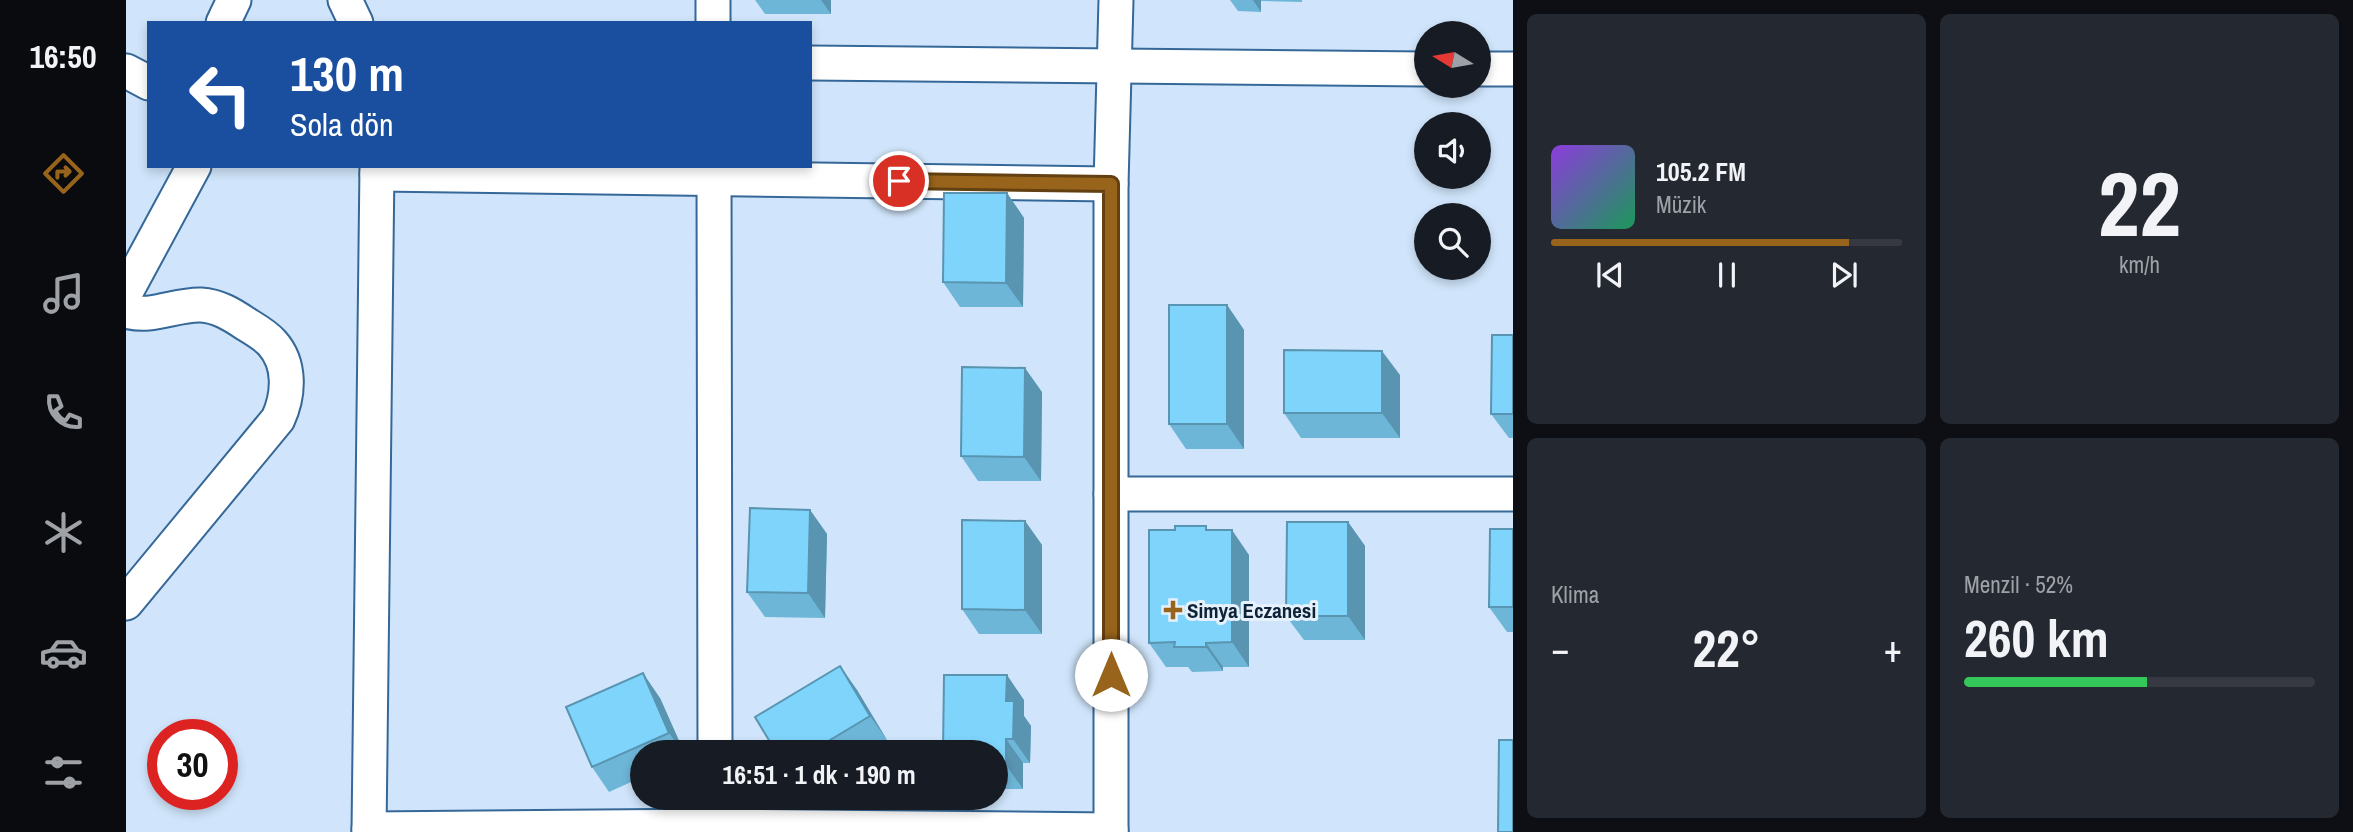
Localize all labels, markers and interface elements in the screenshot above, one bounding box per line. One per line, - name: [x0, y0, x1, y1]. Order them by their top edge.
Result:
- north arrow: [1414, 21, 1491, 98]
- map controls: [1414, 21, 1491, 280]
- text: 16:50: [29, 35, 97, 78]
- text: 130 m: [290, 40, 404, 106]
- icon: left: [175, 49, 266, 140]
- text: Sola dön: [290, 103, 394, 146]
- button: sound: [1414, 112, 1491, 189]
- text: 22: [2098, 142, 2181, 264]
- icon: directions: [39, 149, 88, 198]
- pin: [869, 151, 929, 211]
- text: 105.2 FM: [1656, 154, 1746, 189]
- icon: arrive: [880, 162, 918, 200]
- text: Müzik: [1656, 189, 1706, 220]
- button: search: [1414, 203, 1491, 280]
- text: km/h: [2119, 249, 2160, 280]
- icon: previous: [1591, 256, 1629, 294]
- icon: pause: [1708, 256, 1746, 294]
- icon: next: [1825, 256, 1863, 294]
- icon: music: [39, 269, 88, 318]
- icon: phone: [39, 388, 88, 437]
- icon: climate: [39, 508, 88, 557]
- text: Menzil · 52%: [1964, 569, 2073, 600]
- text: Klima: [1551, 579, 1599, 610]
- place label: Simya Eczanesi: [1187, 596, 1316, 625]
- marker: Simya Eczanesi: [1165, 602, 1181, 618]
- text: 260 km: [1964, 603, 2109, 673]
- text: 22°: [1692, 613, 1761, 683]
- text: −: [1551, 623, 1569, 674]
- text: +: [1884, 623, 1902, 674]
- icon: car: [39, 628, 88, 677]
- position arrow: [1074, 638, 1148, 712]
- speed limit sign: 30: [147, 719, 238, 810]
- icon: filters: [39, 748, 88, 797]
- text: 16:51 · 1 dk · 190 m: [722, 757, 916, 792]

